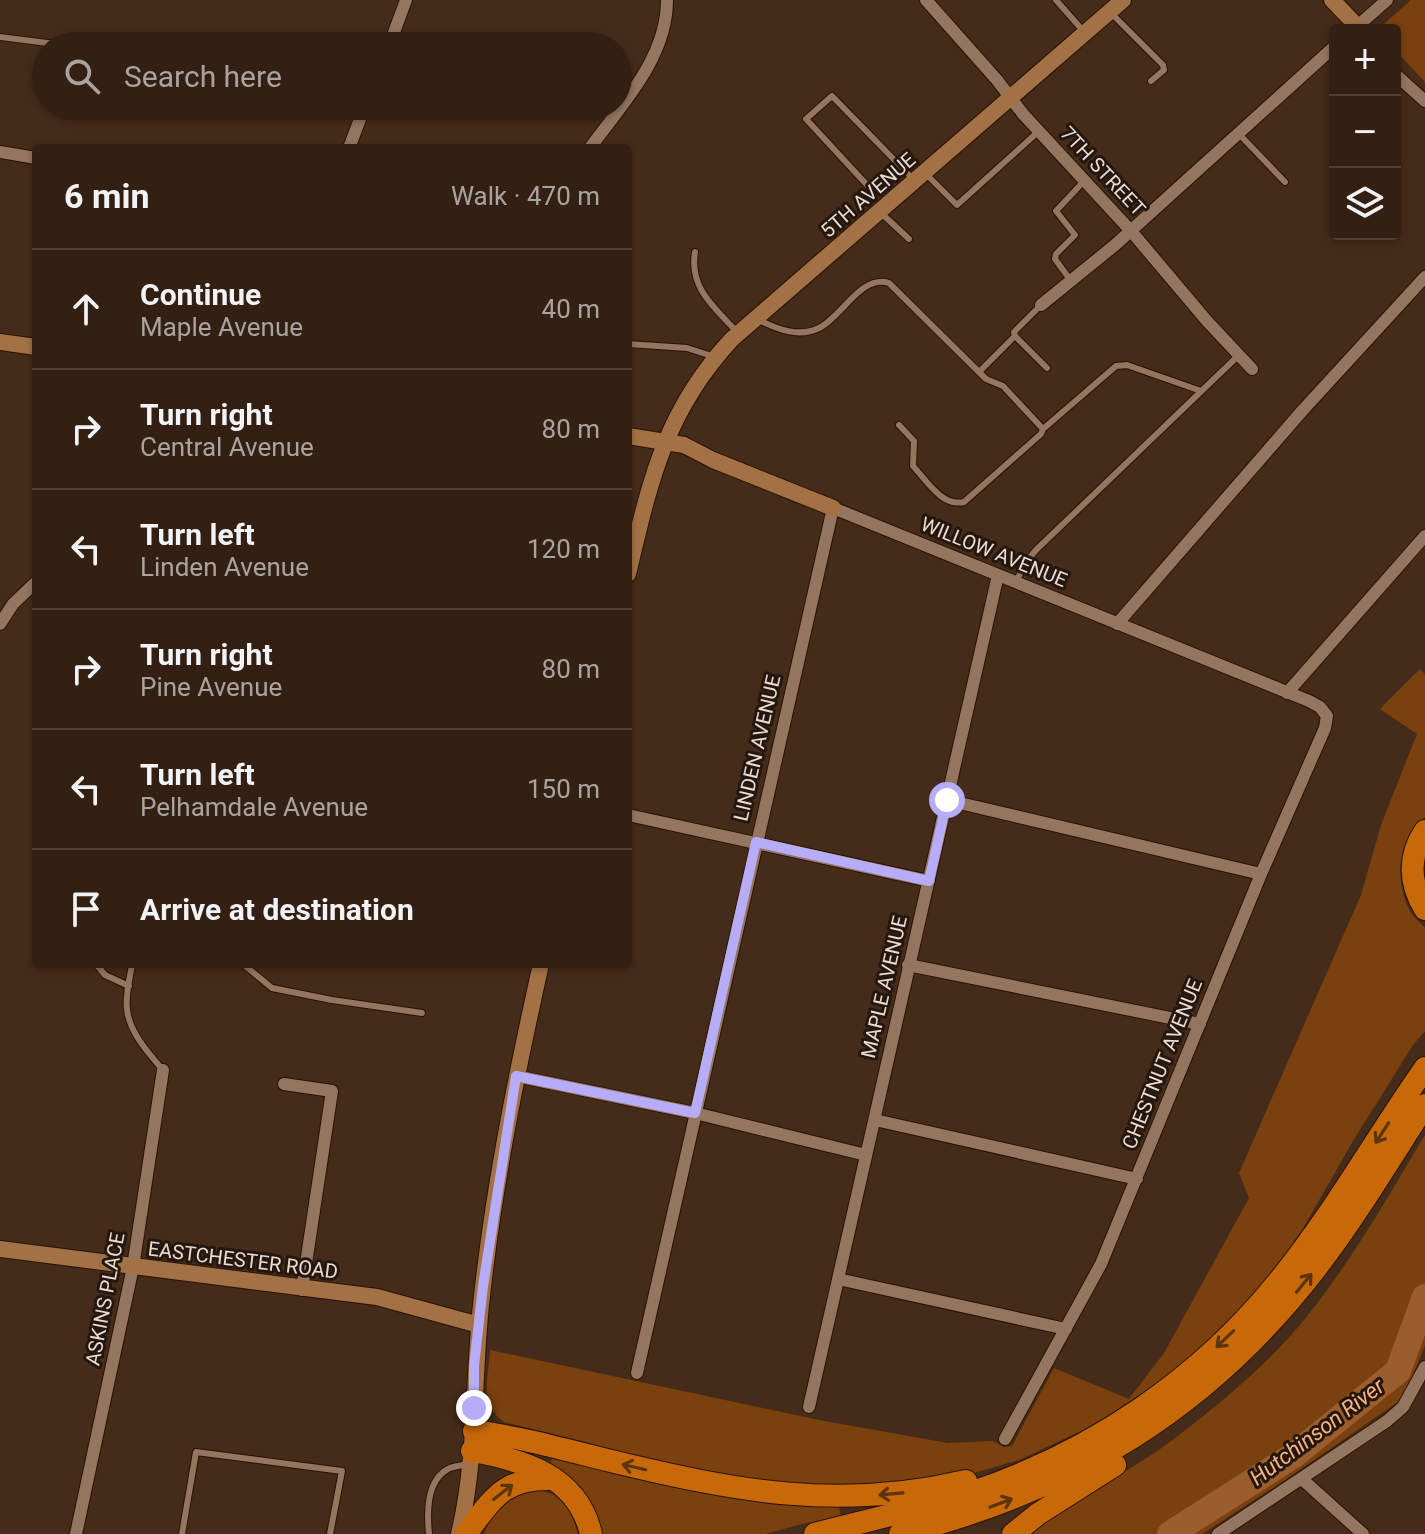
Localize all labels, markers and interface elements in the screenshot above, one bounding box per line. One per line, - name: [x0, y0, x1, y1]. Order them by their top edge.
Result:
- map controls: [1329, 24, 1401, 240]
- button: +: [1329, 24, 1401, 96]
- search box: [32, 32, 632, 120]
- icon: search: [60, 54, 104, 98]
- text: Search here: [124, 59, 282, 94]
- button: −: [1329, 96, 1401, 168]
- street label: 7TH STREET: [1056, 121, 1150, 221]
- street label: 5TH AVENUE: [816, 147, 920, 243]
- button: layers: [1329, 168, 1401, 240]
- text: 6 min: [64, 176, 149, 216]
- text: Walk · 470 m: [451, 181, 600, 211]
- text: Continue: [140, 277, 261, 312]
- icon: ahead: [64, 287, 108, 331]
- text: 40 m: [542, 294, 600, 324]
- text: Maple Avenue: [140, 312, 303, 342]
- text: Turn right: [140, 397, 273, 432]
- icon: right: [64, 407, 108, 451]
- text: 80 m: [542, 414, 600, 444]
- text: Central Avenue: [140, 432, 314, 462]
- street label: WILLOW AVENUE: [917, 512, 1071, 592]
- text: Turn left: [140, 517, 255, 552]
- icon: left: [64, 527, 108, 571]
- text: 120 m: [527, 534, 600, 564]
- text: Linden Avenue: [140, 552, 309, 582]
- text: Turn right: [140, 637, 273, 672]
- icon: right: [64, 647, 108, 691]
- text: 80 m: [542, 654, 600, 684]
- text: Pine Avenue: [140, 672, 282, 702]
- street label: LINDEN AVENUE: [729, 673, 785, 823]
- text: Turn left: [140, 757, 255, 792]
- icon: left: [64, 767, 108, 811]
- text: 150 m: [527, 774, 600, 804]
- route start: [929, 782, 965, 818]
- text: Pelhamdale Avenue: [140, 792, 368, 822]
- icon: arrive: [64, 887, 108, 931]
- text: Arrive at destination: [140, 892, 414, 927]
- street label: MAPLE AVENUE: [856, 914, 912, 1060]
- street label: CHESTNUT AVENUE: [1117, 976, 1207, 1152]
- one-way arrow: [1373, 1121, 1389, 1144]
- street label: ASKINS PLACE: [80, 1230, 130, 1368]
- street label: EASTCHESTER ROAD: [147, 1236, 339, 1284]
- one-way arrow: [1295, 1273, 1313, 1294]
- one-way arrow: [1215, 1330, 1235, 1349]
- water label: Hutchinson River: [1245, 1373, 1390, 1491]
- route end: [456, 1390, 492, 1426]
- one-way arrow: [621, 1458, 647, 1473]
- one-way arrow: [492, 1483, 513, 1500]
- one-way arrow: [878, 1486, 905, 1501]
- one-way arrow: [989, 1495, 1013, 1509]

